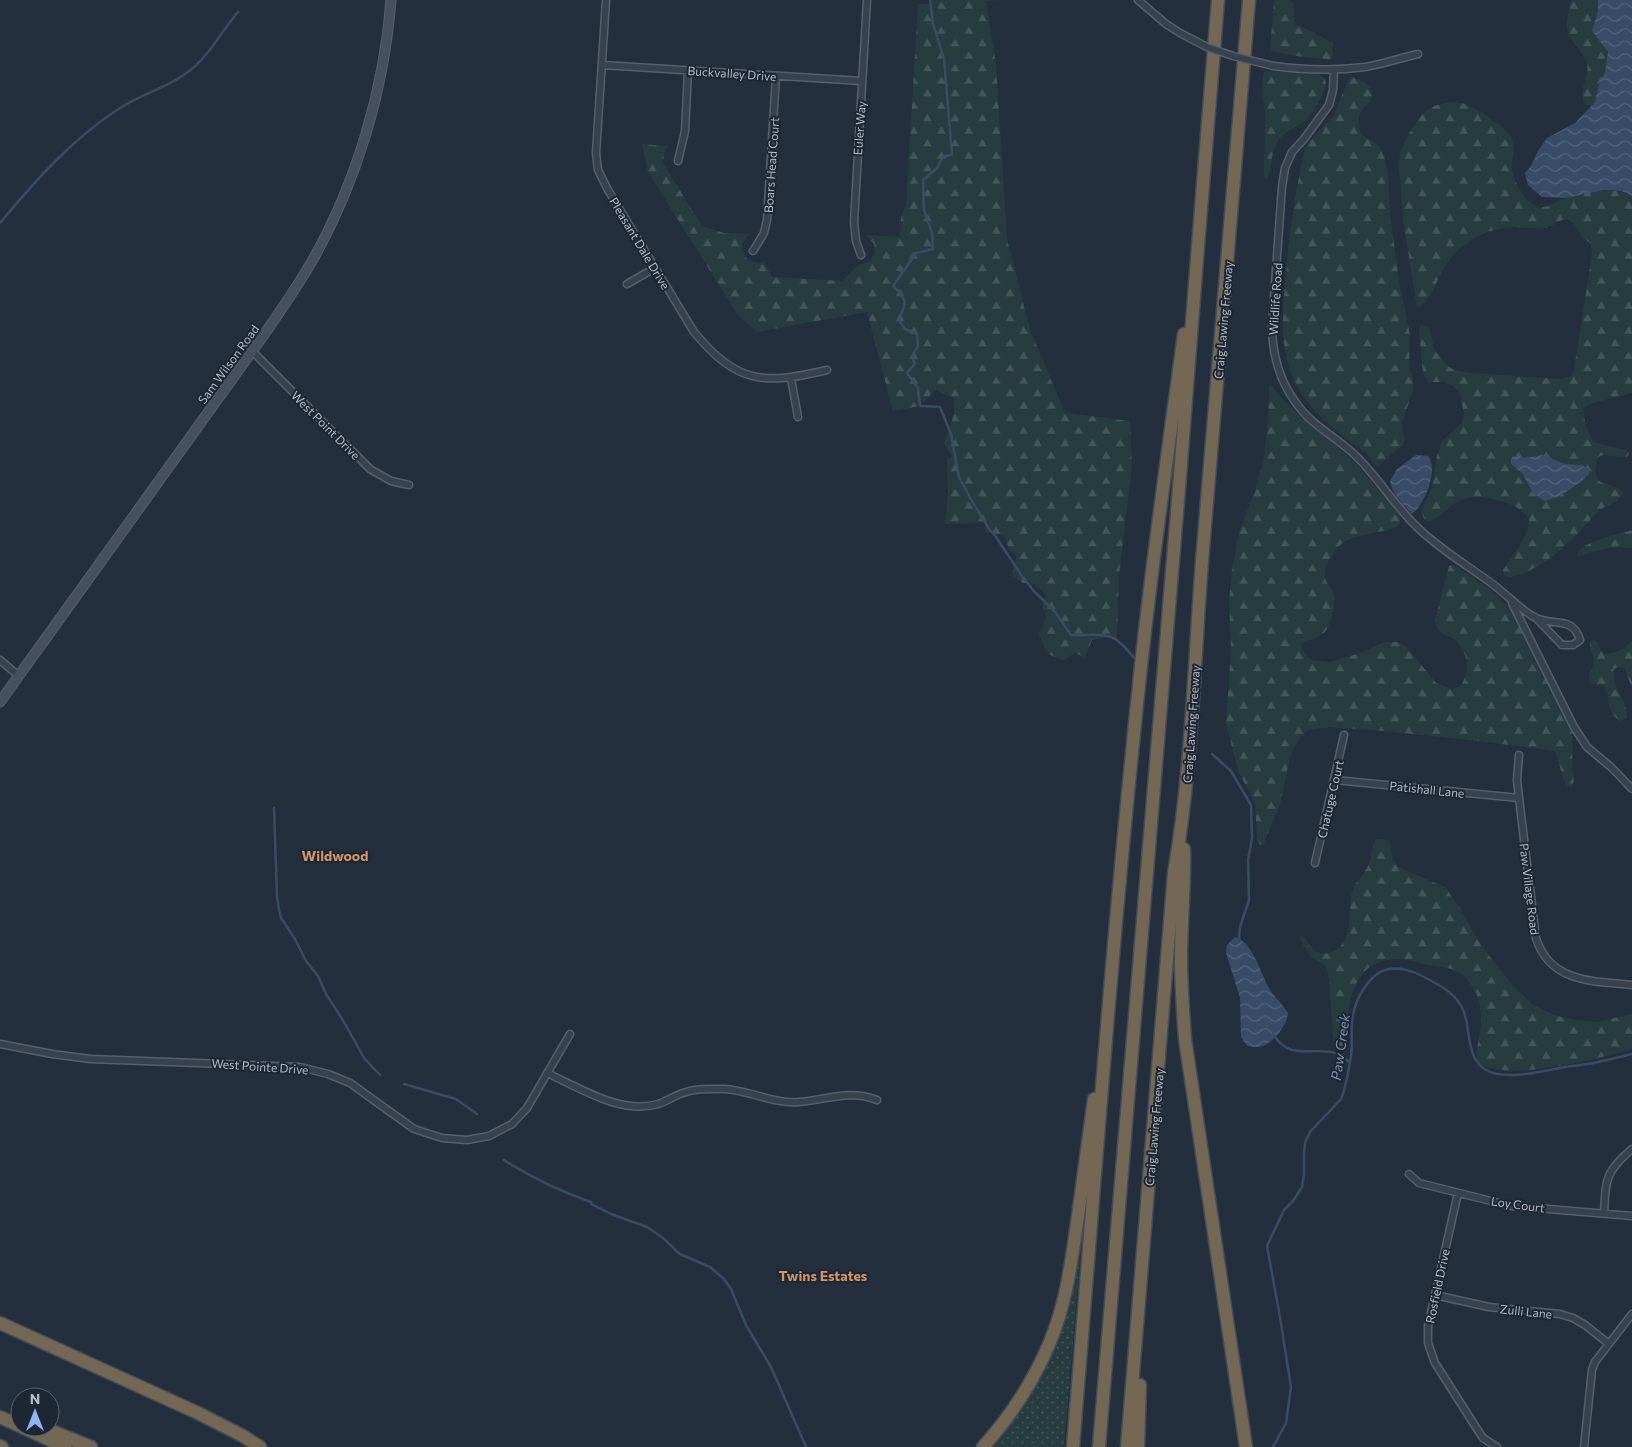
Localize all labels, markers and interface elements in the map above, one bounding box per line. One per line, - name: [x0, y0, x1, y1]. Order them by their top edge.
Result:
- street label: Buckvalley Drive: [687, 63, 777, 83]
- street label: Euler Way: [850, 100, 868, 156]
- street label: Boars Head Court: [761, 116, 781, 213]
- street label: Pleasant Dale Drive: [607, 194, 673, 292]
- street label: Craig Lawing Freeway: [1211, 261, 1235, 379]
- street label: Wildlife Road: [1265, 262, 1285, 336]
- street label: Sam Wilson Road: [195, 322, 261, 406]
- street label: West Point Drive: [289, 388, 363, 462]
- street label: Craig Lawing Freeway: [1180, 665, 1202, 783]
- street label: Chatuge Court: [1314, 758, 1346, 839]
- street label: Patishall Lane: [1389, 778, 1465, 800]
- street label: Paw Village Road: [1517, 842, 1543, 936]
- district label: Wildwood: [302, 847, 368, 864]
- water label: Paw Creek: [1327, 1012, 1353, 1081]
- street label: West Pointe Drive: [211, 1056, 309, 1076]
- street label: Craig Lawing Freeway: [1142, 1068, 1166, 1186]
- street label: Loy Court: [1490, 1193, 1546, 1215]
- street label: Rosfield Drive: [1422, 1248, 1452, 1324]
- district label: Twins Estates: [779, 1267, 868, 1284]
- street label: Zulli Lane: [1499, 1301, 1553, 1321]
- north arrow: [10, 1387, 60, 1437]
- text: N: [30, 1390, 40, 1407]

